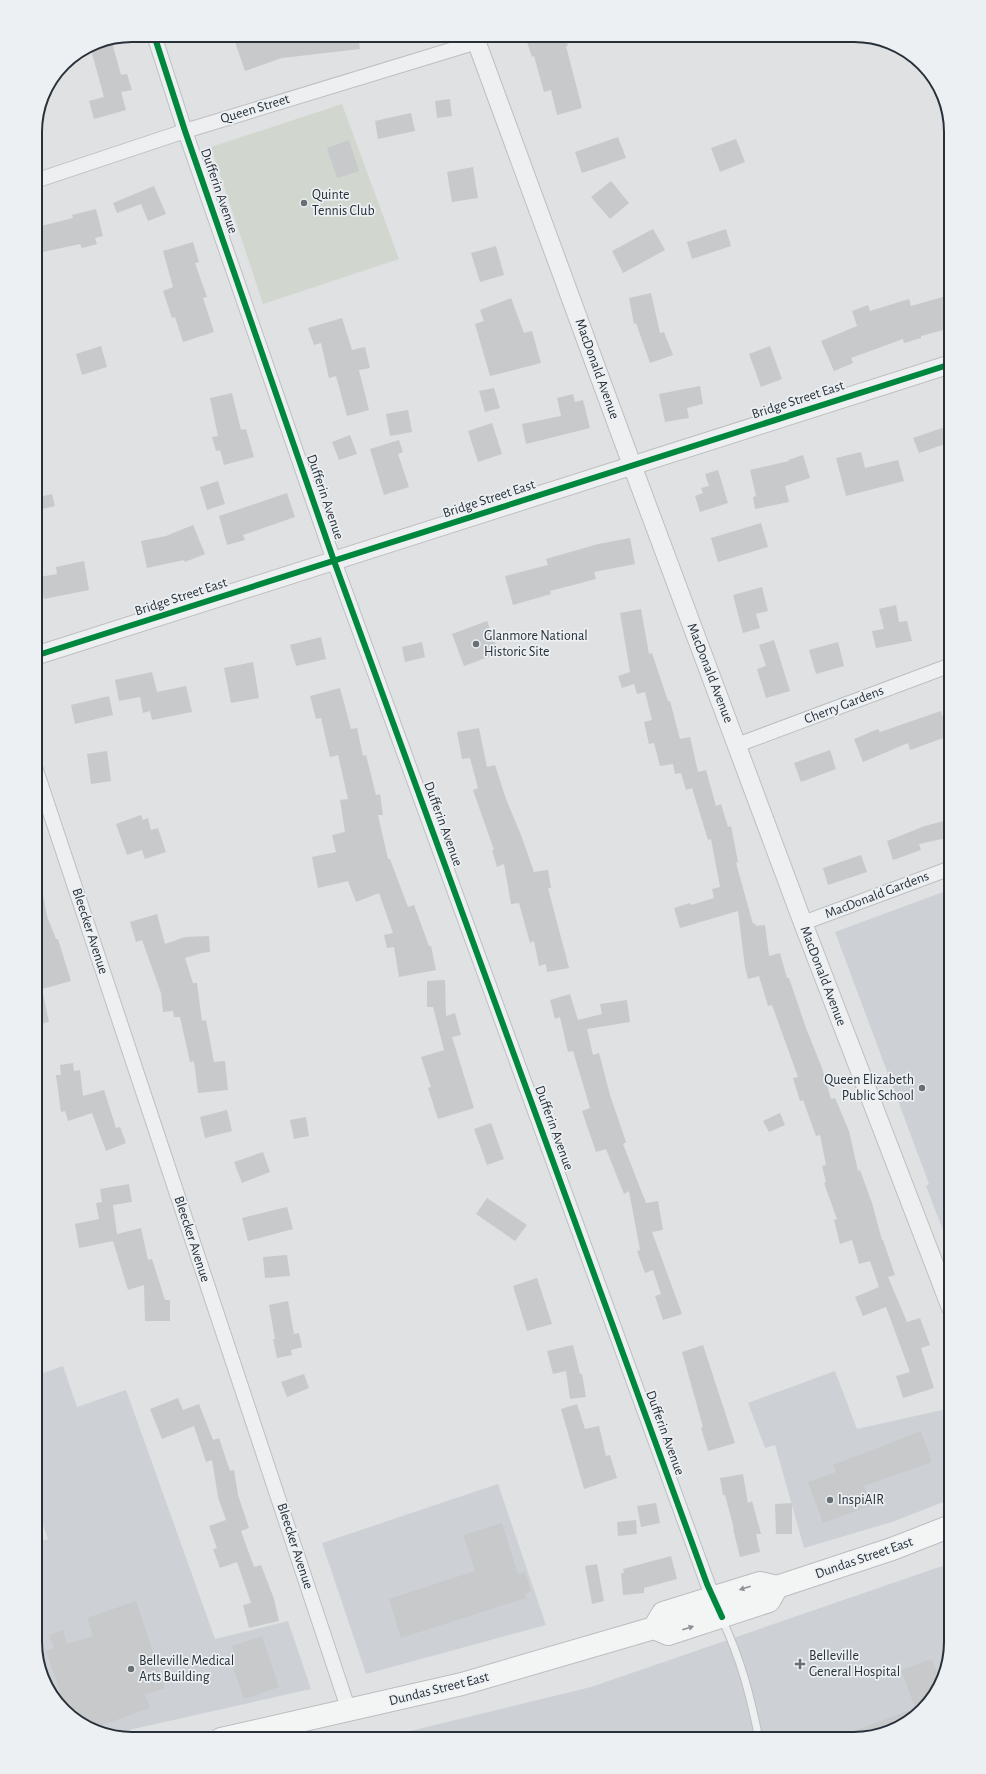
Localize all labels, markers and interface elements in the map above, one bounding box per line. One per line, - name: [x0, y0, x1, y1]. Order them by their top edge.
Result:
- street label: Queen Street: [219, 92, 292, 126]
- street label: Dufferin Avenue: [198, 147, 240, 235]
- place label: Quinte Tennis Club: [312, 188, 375, 218]
- marker: Quinte Tennis Club: [299, 198, 309, 208]
- street label: MacDonald Avenue: [572, 317, 622, 421]
- street label: Bridge Street East: [750, 378, 846, 421]
- street label: Dufferin Avenue: [304, 453, 346, 541]
- street label: Bridge Street East: [441, 477, 537, 520]
- street label: Bridge Street East: [133, 575, 229, 618]
- street label: MacDonald Avenue: [685, 621, 735, 725]
- place label: Glanmore National Historic Site: [484, 629, 588, 659]
- marker: Glanmore National Historic Site: [471, 639, 481, 649]
- street label: Cherry Gardens: [802, 683, 886, 727]
- street label: Dufferin Avenue: [421, 780, 465, 868]
- street label: MacDonald Gardens: [823, 869, 931, 921]
- street label: Bleecker Avenue: [70, 886, 110, 976]
- street label: MacDonald Avenue: [798, 924, 848, 1028]
- place label: Queen Elizabeth Public School: [824, 1073, 914, 1103]
- marker: Queen Elizabeth Public School: [917, 1083, 927, 1093]
- street label: Dufferin Avenue: [532, 1084, 576, 1172]
- street label: Bleecker Avenue: [172, 1194, 212, 1284]
- street label: Dufferin Avenue: [643, 1389, 687, 1477]
- place label: InspiAIR: [838, 1493, 884, 1507]
- marker: InspiAIR: [825, 1495, 835, 1505]
- street label: Bleecker Avenue: [275, 1501, 315, 1591]
- street label: Dundas Street East: [813, 1535, 915, 1581]
- one-way arrow: [738, 1585, 750, 1591]
- one-way arrow: [682, 1625, 694, 1631]
- place label: Belleville General Hospital: [809, 1649, 900, 1679]
- place label: Belleville Medical Arts Building: [139, 1654, 234, 1684]
- marker: Belleville General Hospital: [794, 1658, 806, 1670]
- marker: Belleville Medical Arts Building: [126, 1664, 136, 1674]
- street label: Dundas Street East: [388, 1670, 491, 1708]

